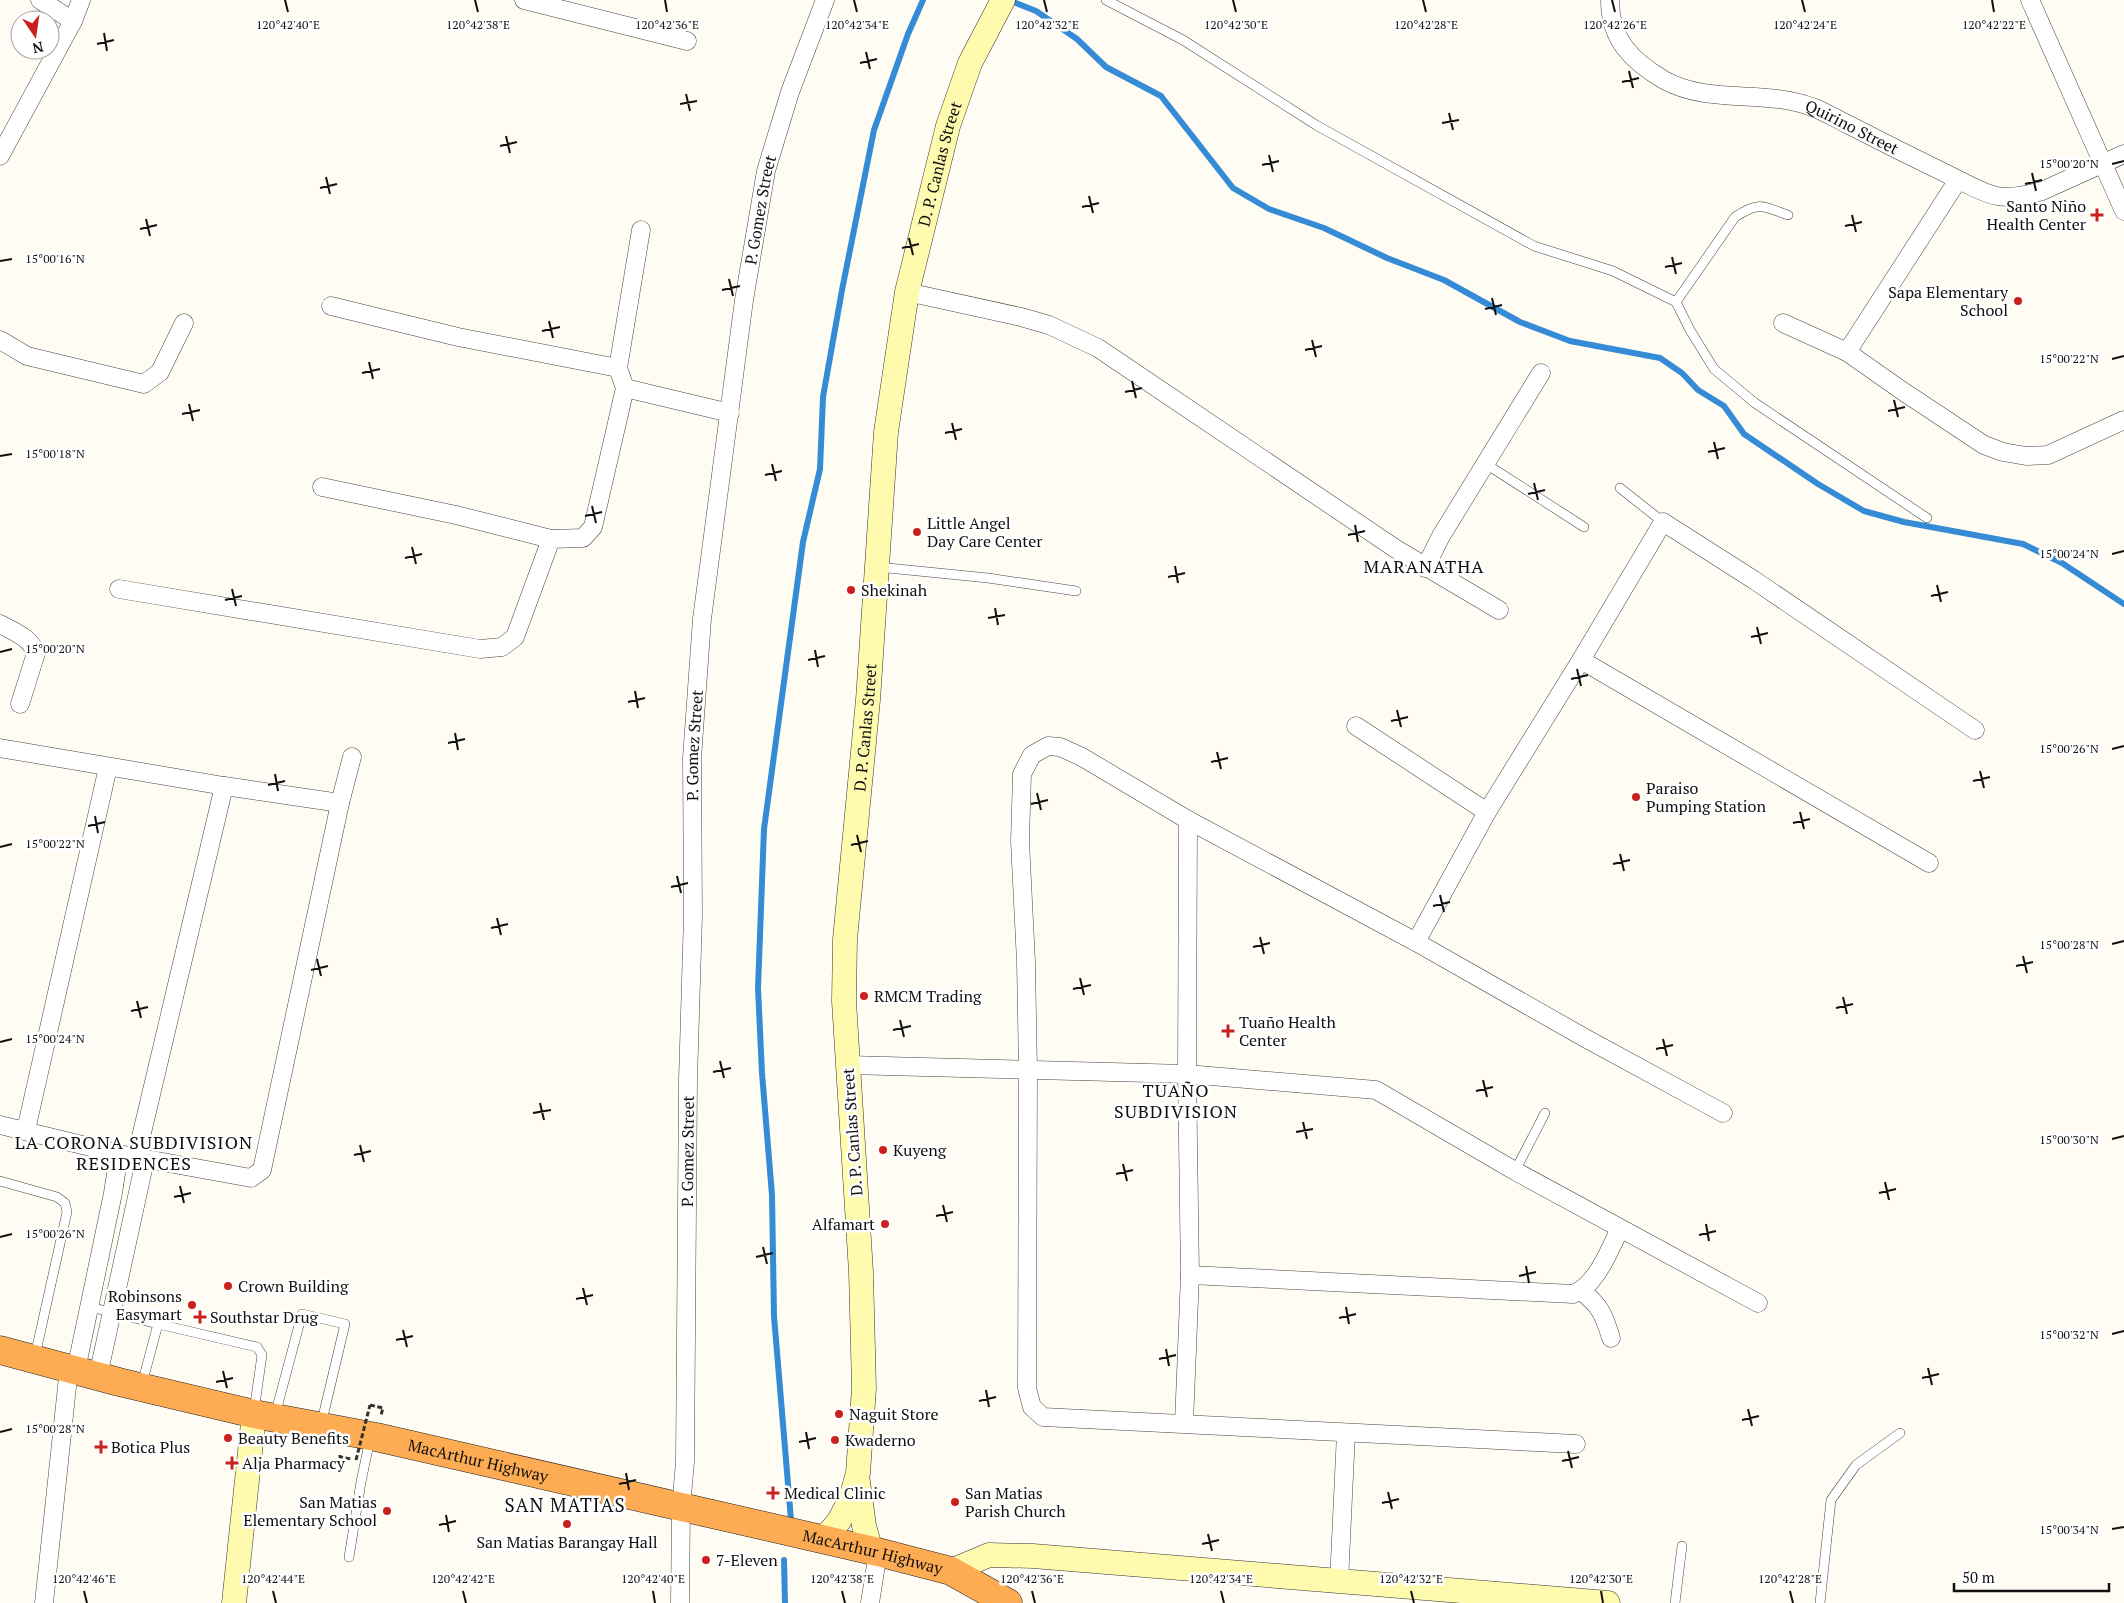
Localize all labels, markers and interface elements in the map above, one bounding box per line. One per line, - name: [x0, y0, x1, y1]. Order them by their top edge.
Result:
- north arrow: [10, 10, 60, 60]
- text: 120°42'40"E: [256, 17, 320, 32]
- text: 120°42'38"E: [446, 17, 510, 32]
- text: 120°42'36"E: [635, 17, 699, 32]
- text: 120°42'34"E: [825, 17, 889, 32]
- text: 120°42'32"E: [1015, 17, 1079, 32]
- text: 120°42'30"E: [1204, 17, 1268, 32]
- text: 120°42'28"E: [1394, 17, 1458, 32]
- text: 120°42'26"E: [1583, 17, 1647, 32]
- text: 120°42'24"E: [1773, 17, 1837, 32]
- text: 120°42'22"E: [1962, 17, 2026, 32]
- text: N: [30, 38, 45, 59]
- street label: Quirino Street: [1802, 94, 1902, 159]
- street label: D. P. Canlas Street: [913, 98, 967, 229]
- street label: P. Gomez Street: [739, 152, 781, 266]
- text: 15°00'20"N: [2039, 156, 2099, 171]
- place label: Santo Niño Health Center: [1987, 195, 2087, 235]
- marker: Santo Niño Health Center: [2090, 208, 2104, 222]
- text: 15°00'16"N: [25, 251, 85, 266]
- place label: Sapa Elementary School: [1888, 281, 2009, 321]
- marker: Sapa Elementary School: [2012, 295, 2024, 307]
- text: 15°00'22"N: [2039, 351, 2099, 366]
- text: 15°00'18"N: [25, 446, 85, 461]
- place label: Little Angel Day Care Center: [927, 512, 1043, 552]
- marker: Little Angel Day Care Center: [911, 526, 923, 538]
- text: 15°00'24"N: [2039, 546, 2099, 561]
- district label: MARANATHA: [1363, 554, 1485, 578]
- place label: Shekinah: [861, 579, 928, 601]
- marker: Shekinah: [845, 584, 857, 596]
- text: 15°00'20"N: [25, 641, 85, 656]
- street label: D. P. Canlas Street: [848, 663, 881, 792]
- street label: P. Gomez Street: [681, 689, 708, 801]
- text: 15°00'26"N: [2039, 741, 2099, 756]
- place label: Paraiso Pumping Station: [1646, 777, 1766, 817]
- marker: Paraiso Pumping Station: [1630, 791, 1642, 803]
- text: 15°00'22"N: [25, 836, 85, 851]
- text: 15°00'28"N: [2039, 937, 2099, 952]
- place label: RMCM Trading: [874, 985, 982, 1007]
- marker: RMCM Trading: [858, 990, 870, 1002]
- place label: Tuaño Health Center: [1239, 1011, 1336, 1051]
- marker: Tuaño Health Center: [1221, 1024, 1235, 1038]
- text: 15°00'24"N: [25, 1031, 85, 1046]
- street label: D. P. Canlas Street: [837, 1067, 867, 1197]
- district label: TUAÑO SUBDIVISION: [1114, 1078, 1238, 1123]
- street label: P. Gomez Street: [676, 1095, 699, 1207]
- district label: LA CORONA SUBDIVISION RESIDENCES: [15, 1130, 253, 1175]
- text: 15°00'30"N: [2039, 1132, 2099, 1147]
- place label: Kuyeng: [893, 1139, 947, 1161]
- marker: Kuyeng: [877, 1144, 889, 1156]
- place label: Alfamart: [812, 1213, 875, 1235]
- marker: Alfamart: [879, 1218, 891, 1230]
- text: 15°00'26"N: [25, 1226, 85, 1241]
- place label: Crown Building: [238, 1275, 349, 1297]
- marker: Crown Building: [222, 1280, 234, 1292]
- place label: Robinsons Easymart: [108, 1285, 182, 1325]
- marker: Robinsons Easymart: [186, 1299, 198, 1311]
- place label: Southstar Drug: [210, 1306, 319, 1328]
- marker: Southstar Drug: [194, 1311, 206, 1323]
- text: 15°00'32"N: [2039, 1327, 2099, 1342]
- place label: Naguit Store: [849, 1403, 939, 1425]
- marker: Naguit Store: [833, 1408, 845, 1420]
- text: 15°00'28"N: [25, 1421, 85, 1436]
- place label: Beauty Benefits: [238, 1427, 349, 1449]
- place label: Kwaderno: [845, 1429, 916, 1451]
- marker: Beauty Benefits: [222, 1432, 234, 1444]
- street label: MacArthur Highway: [406, 1434, 551, 1487]
- marker: Kwaderno: [829, 1434, 841, 1446]
- place label: Botica Plus: [111, 1436, 190, 1458]
- marker: Botica Plus: [95, 1441, 107, 1453]
- place label: Alja Pharmacy: [242, 1452, 346, 1474]
- marker: Alja Pharmacy: [226, 1457, 238, 1469]
- place label: Medical Clinic: [784, 1482, 886, 1504]
- place label: San Matias Parish Church: [965, 1482, 1066, 1522]
- marker: Medical Clinic: [766, 1486, 780, 1500]
- place label: San Matias Elementary School: [243, 1491, 377, 1531]
- district label: SAN MATIAS: [504, 1492, 626, 1517]
- marker: San Matias Parish Church: [949, 1496, 961, 1508]
- marker: San Matias Elementary School: [381, 1505, 393, 1517]
- marker: San Matias Barangay Hall: [561, 1518, 573, 1530]
- text: 15°00'34"N: [2039, 1522, 2099, 1537]
- street label: MacArthur Highway: [801, 1524, 946, 1580]
- place label: San Matias Barangay Hall: [476, 1531, 658, 1553]
- place label: 7-Eleven: [716, 1549, 778, 1571]
- marker: 7-Eleven: [700, 1554, 712, 1566]
- scale bar: [1954, 1560, 2109, 1592]
- text: 50 m: [1962, 1567, 1995, 1587]
- text: 120°42'46"E: [52, 1571, 116, 1586]
- text: 120°42'44"E: [241, 1571, 305, 1586]
- text: 120°42'42"E: [431, 1571, 495, 1586]
- text: 120°42'40"E: [621, 1571, 685, 1586]
- text: 120°42'38"E: [810, 1571, 874, 1586]
- text: 120°42'36"E: [1000, 1571, 1064, 1586]
- text: 120°42'34"E: [1189, 1571, 1253, 1586]
- text: 120°42'32"E: [1379, 1571, 1443, 1586]
- text: 120°42'30"E: [1569, 1571, 1633, 1586]
- text: 120°42'28"E: [1758, 1571, 1822, 1586]

